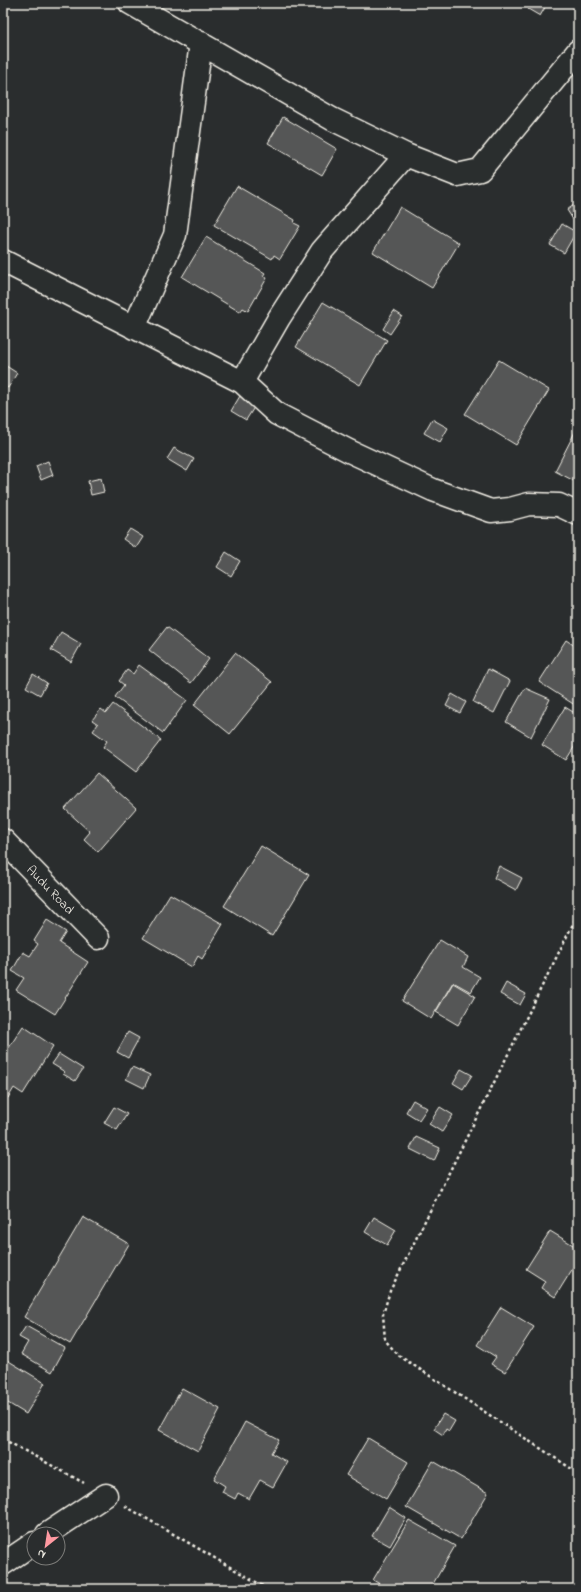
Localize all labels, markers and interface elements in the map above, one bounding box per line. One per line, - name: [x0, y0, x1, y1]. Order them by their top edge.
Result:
- street label: Audu Road: [22, 861, 79, 919]
- north arrow: [26, 1526, 66, 1566]
- text: N: [34, 1545, 49, 1563]

